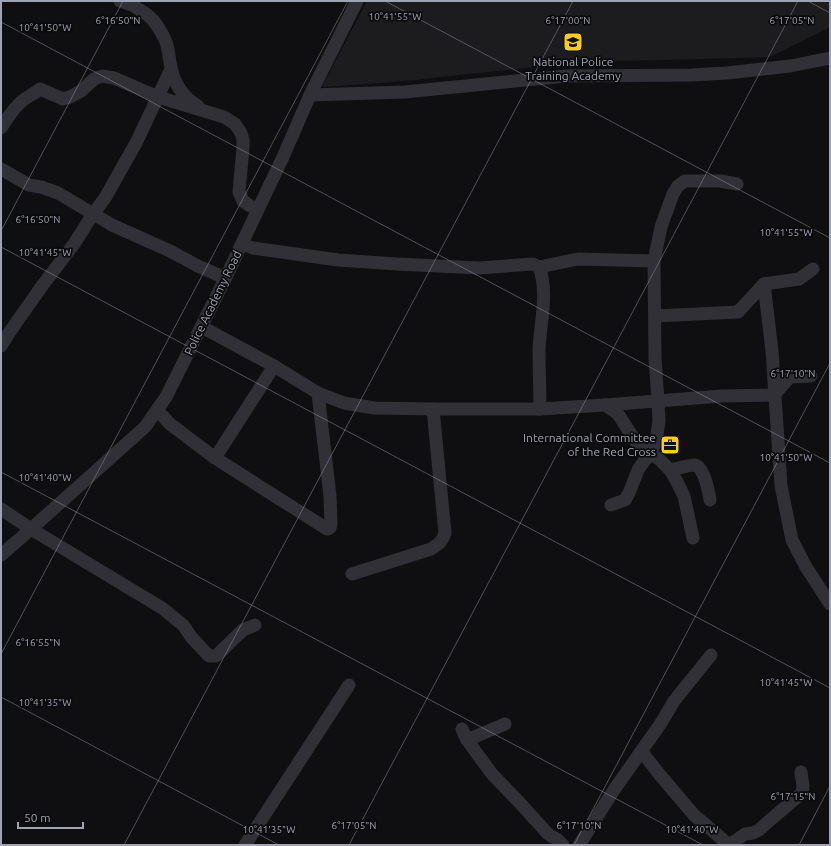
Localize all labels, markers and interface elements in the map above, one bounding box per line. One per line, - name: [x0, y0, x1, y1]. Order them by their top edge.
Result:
- text: 10°41'55"W: [369, 11, 421, 22]
- text: 6°16'50"N: [96, 15, 140, 26]
- text: 6°17'00"N: [546, 15, 590, 26]
- text: 6°17'05"N: [770, 15, 814, 26]
- text: 10°41'50"W: [19, 22, 71, 33]
- school or university icon: National Police Training Academy: [562, 31, 584, 53]
- place label: National Police Training Academy: [525, 55, 621, 82]
- text: 6°16'50"N: [16, 214, 60, 225]
- text: 10°41'55"W: [760, 227, 812, 238]
- text: 10°41'45"W: [19, 247, 71, 258]
- street label: Police Academy Road: [182, 248, 244, 357]
- text: 6°17'10"N: [771, 368, 815, 379]
- place label: International Committee of the Red Cross: [523, 431, 656, 458]
- office icon: International Committee of the Red Cross: [659, 434, 681, 456]
- text: 10°41'50"W: [760, 452, 812, 463]
- text: 10°41'40"W: [19, 472, 71, 483]
- text: 6°16'55"N: [16, 637, 60, 648]
- text: 10°41'45"W: [760, 677, 812, 688]
- text: 10°41'35"W: [19, 697, 71, 708]
- text: 6°17'15"N: [771, 791, 815, 802]
- scale bar: [18, 804, 83, 830]
- text: 50 m: [24, 811, 51, 824]
- text: 6°17'05"N: [332, 820, 376, 831]
- text: 6°17'10"N: [557, 820, 601, 831]
- text: 10°41'35"W: [243, 824, 295, 835]
- text: 10°41'40"W: [666, 824, 718, 835]

